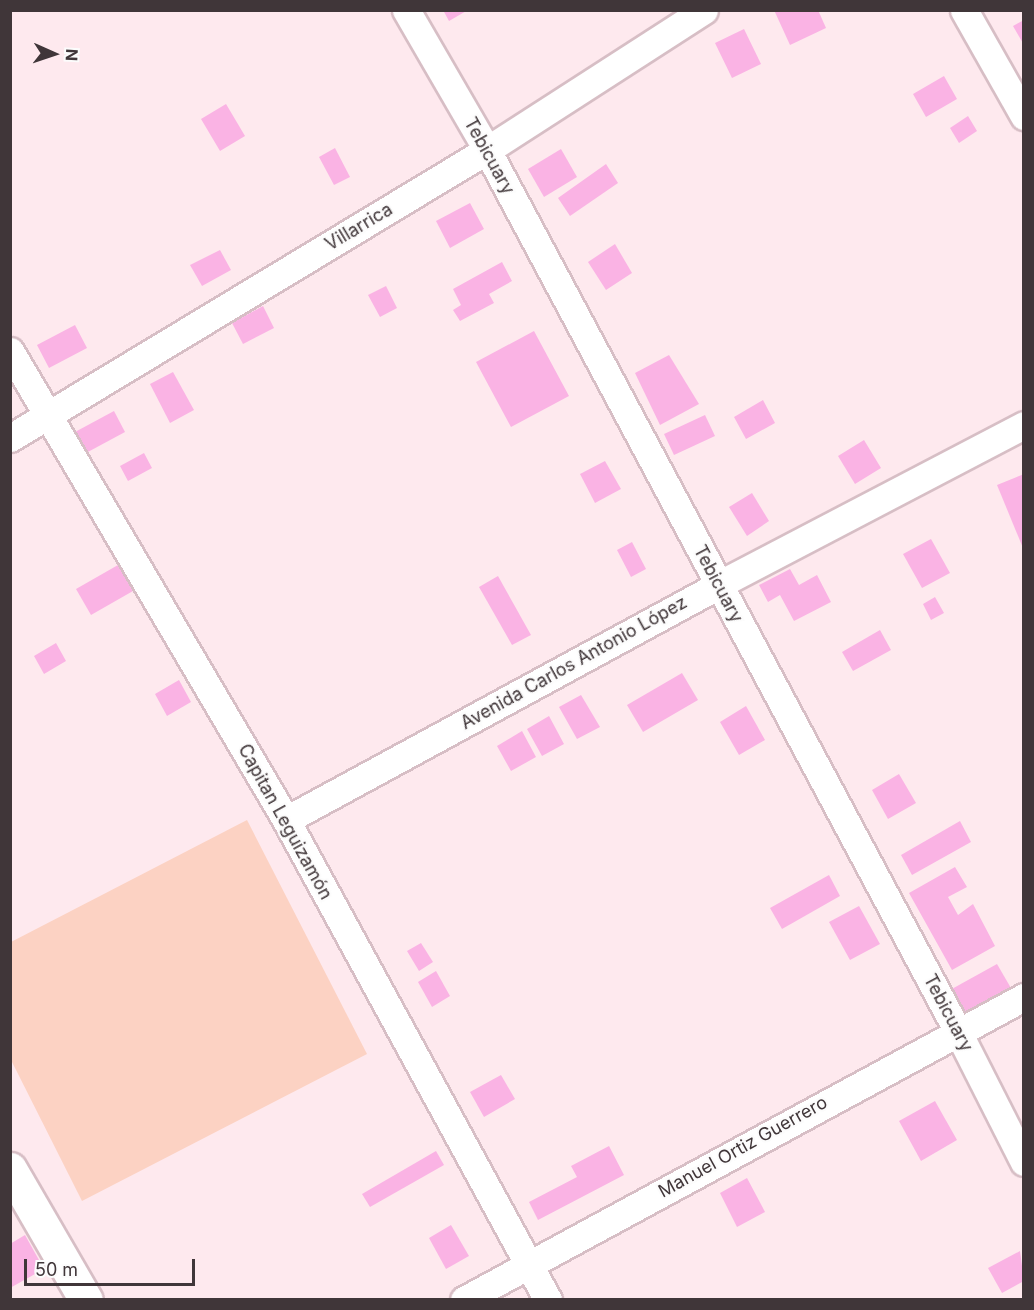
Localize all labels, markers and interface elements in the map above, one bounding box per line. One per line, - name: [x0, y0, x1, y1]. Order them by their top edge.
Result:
- north arrow: [24, 24, 84, 84]
- text: N: [62, 48, 82, 62]
- street label: Tebicuary: [459, 114, 519, 198]
- street label: Villarrica: [321, 199, 397, 255]
- street label: Tebicuary: [689, 542, 747, 626]
- street label: Avenida Carlos Antonio López: [457, 592, 691, 734]
- street label: Capitan Leguizamón: [233, 741, 337, 903]
- street label: Tebicuary: [919, 971, 977, 1055]
- street label: Manuel Ortiz Guerrero: [655, 1092, 831, 1202]
- scale bar: [27, 1247, 198, 1285]
- text: 50 m: [35, 1259, 78, 1280]

